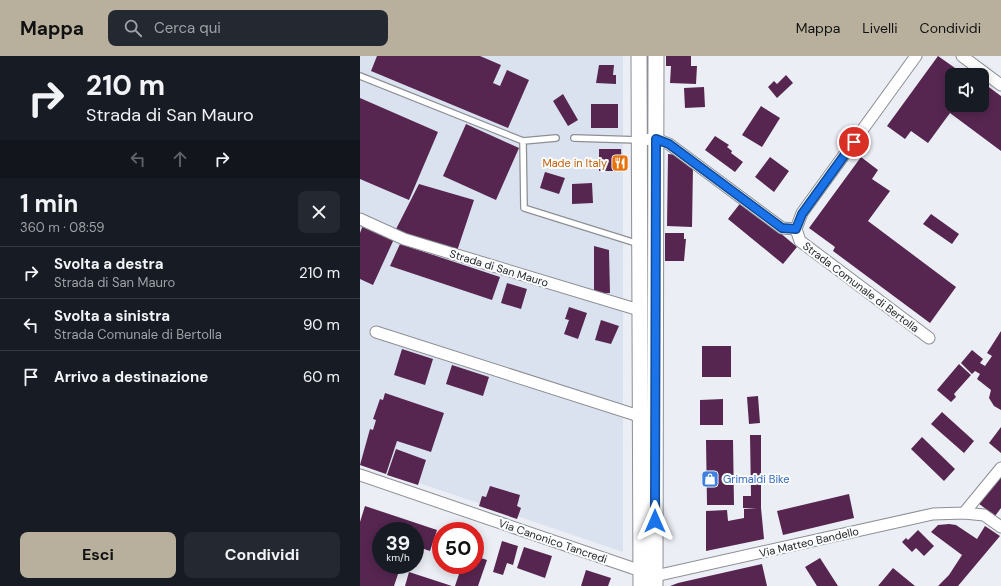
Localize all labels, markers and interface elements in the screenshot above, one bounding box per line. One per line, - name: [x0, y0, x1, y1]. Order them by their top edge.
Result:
- search box: [108, 10, 388, 46]
- text: Mappa: [20, 16, 84, 41]
- icon: search: [122, 17, 144, 39]
- text: Cerca qui: [154, 18, 221, 38]
- text: Mappa: [796, 19, 840, 37]
- text: Livelli: [862, 19, 898, 37]
- text: Condividi: [920, 19, 981, 37]
- text: 210 m: [86, 67, 165, 104]
- map controls: [945, 68, 989, 112]
- button: sound: [945, 68, 989, 112]
- icon: right: [20, 72, 72, 124]
- text: Strada di San Mauro: [86, 103, 254, 127]
- pin: [837, 125, 871, 159]
- icon: arrive: [843, 131, 865, 153]
- icon: left: [127, 148, 149, 170]
- icon: ahead: [169, 148, 191, 170]
- icon: right: [211, 148, 233, 170]
- restaurant icon: Made in Italy: [610, 153, 630, 173]
- place label: Made in Italy: [542, 156, 607, 170]
- text: 1 min: [20, 188, 78, 219]
- button: close: [298, 191, 340, 233]
- text: 360 m · 08:59: [20, 219, 104, 236]
- street label: Strada Comunale di Bertolla: [800, 239, 922, 335]
- street label: Strada di San Mauro: [448, 246, 550, 290]
- text: Svolta a destra: [54, 254, 164, 274]
- icon: right: [20, 262, 42, 284]
- text: 210 m: [299, 263, 340, 283]
- text: Strada di San Mauro: [54, 274, 175, 291]
- text: Svolta a sinistra: [54, 306, 170, 326]
- icon: left: [20, 314, 42, 336]
- text: 90 m: [303, 315, 340, 335]
- text: Strada Comunale di Bertolla: [54, 326, 222, 343]
- icon: arrive: [20, 366, 42, 388]
- text: Arrivo a destinazione: [54, 367, 208, 387]
- text: 60 m: [303, 367, 340, 387]
- shop icon: Grimaldi Bike: [700, 469, 720, 489]
- place label: Grimaldi Bike: [723, 472, 789, 486]
- position arrow: [634, 500, 676, 542]
- street label: Via Canonico Tancredi: [497, 516, 609, 566]
- speed limit sign: 50: [432, 522, 484, 574]
- street label: Via Matteo Bandello: [758, 524, 860, 560]
- text: 39: [386, 530, 410, 556]
- button: Esci: [20, 532, 176, 578]
- button: Condividi: [184, 532, 340, 578]
- text: km/h: [386, 551, 410, 564]

